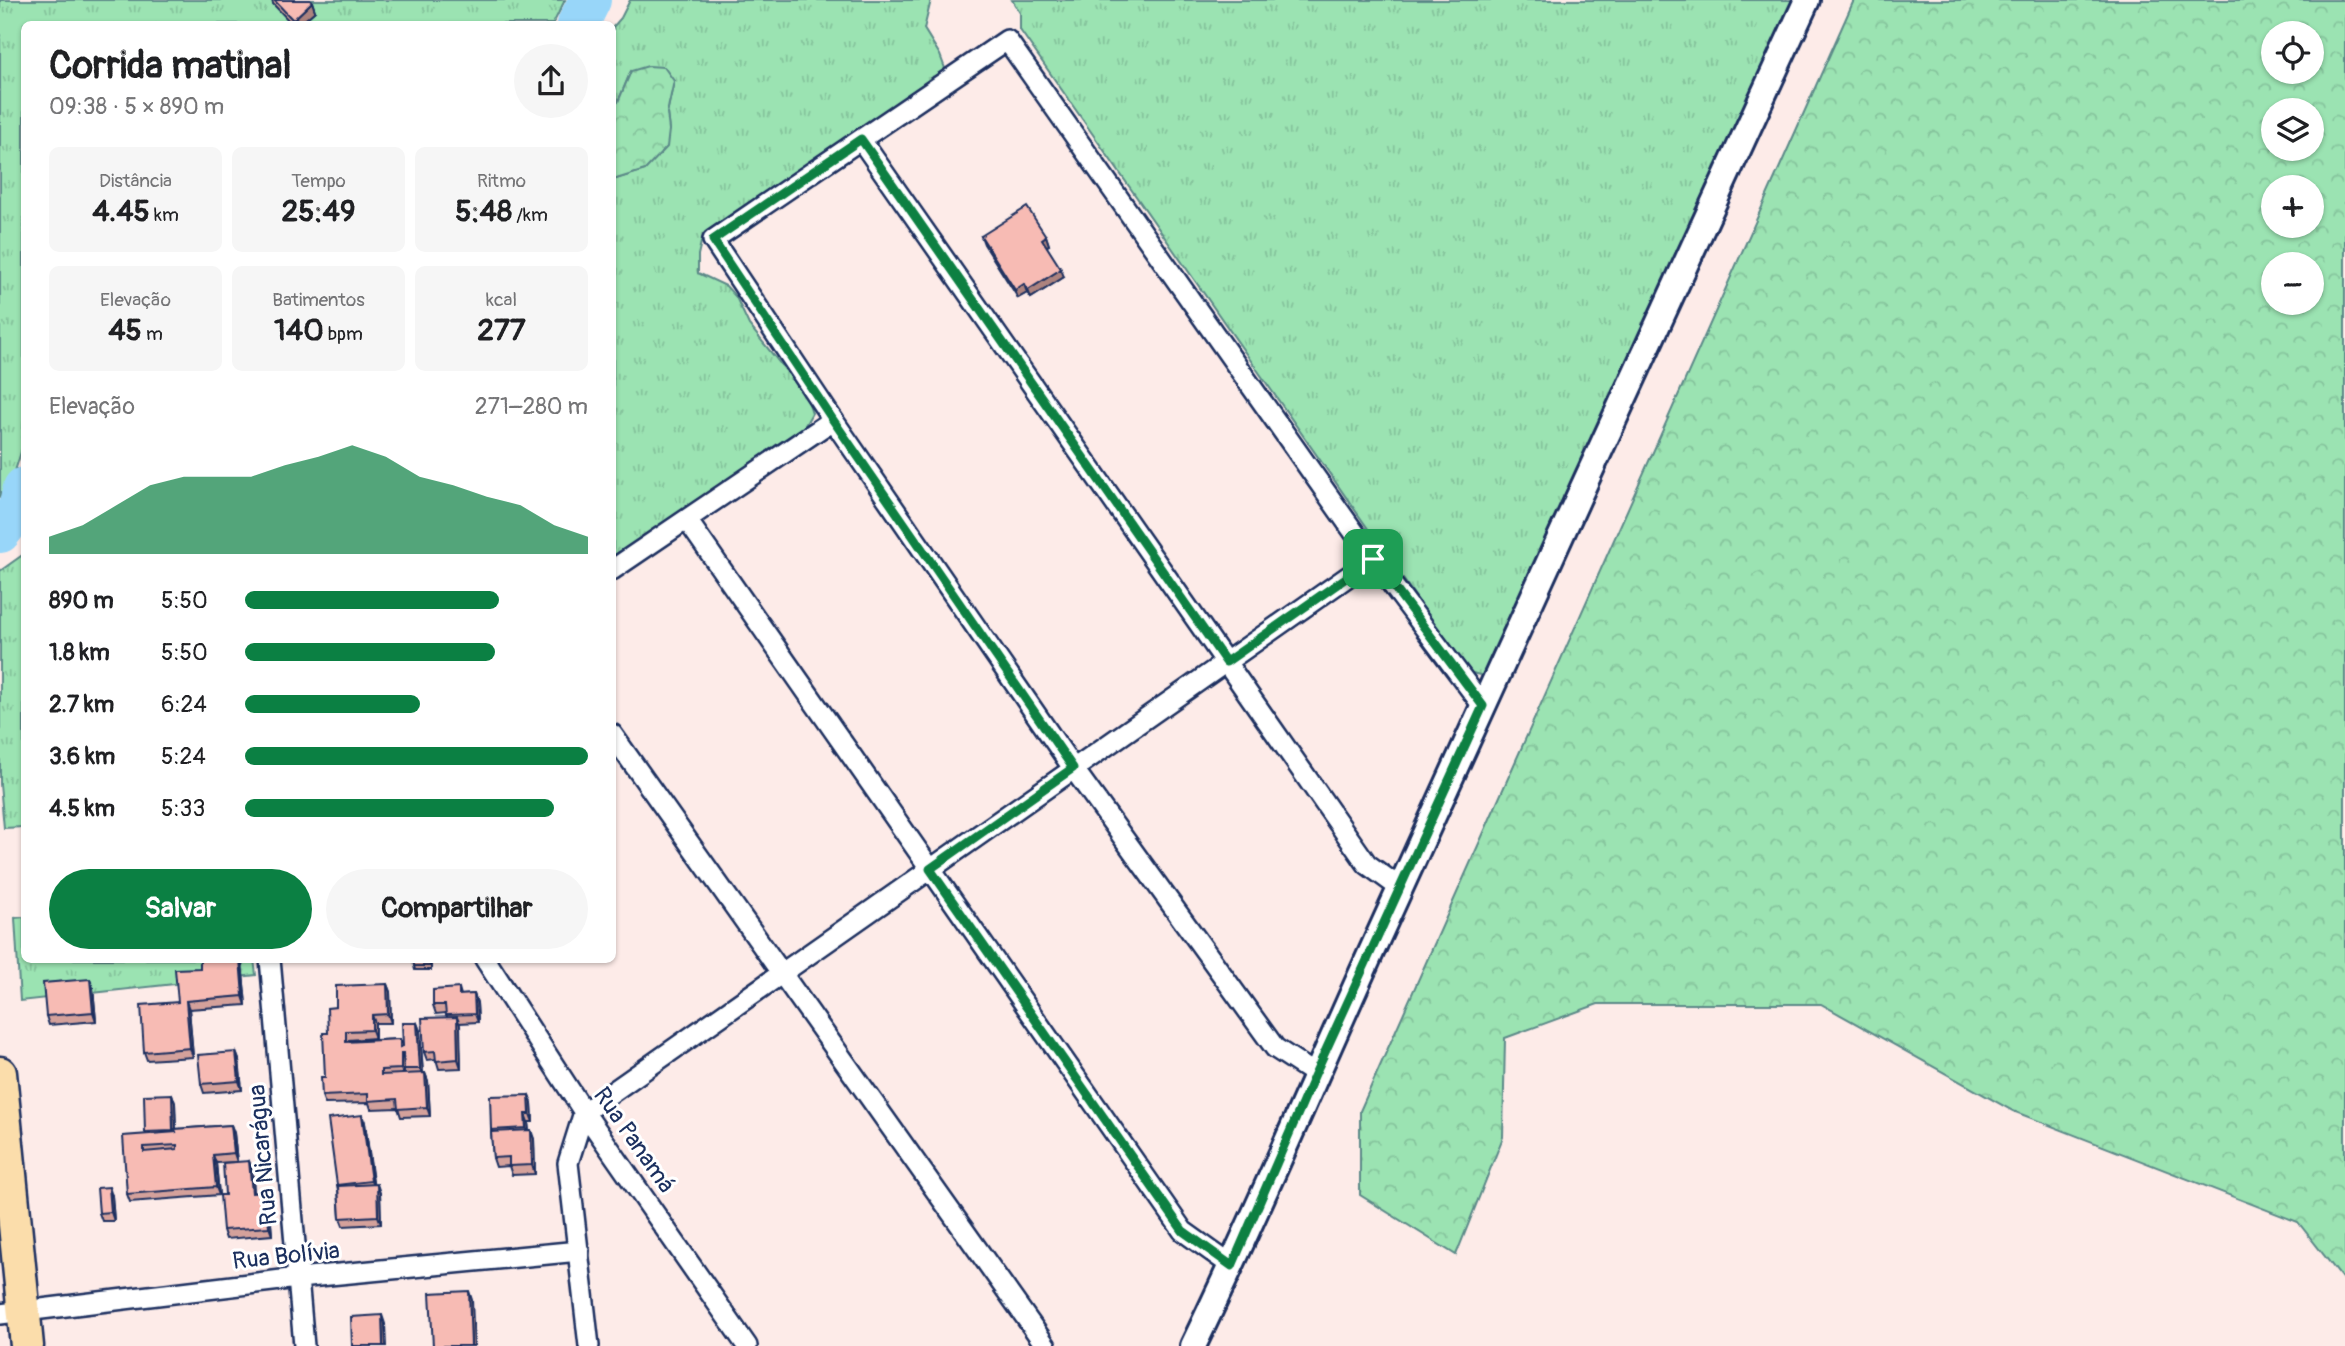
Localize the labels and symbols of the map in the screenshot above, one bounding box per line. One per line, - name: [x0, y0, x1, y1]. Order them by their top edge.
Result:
- pin: [1343, 529, 1403, 589]
- street label: Rua Panamá: [587, 1082, 681, 1198]
- street label: Rua Nicarágua: [242, 1083, 284, 1227]
- street label: Rua Bolívia: [231, 1236, 341, 1276]

